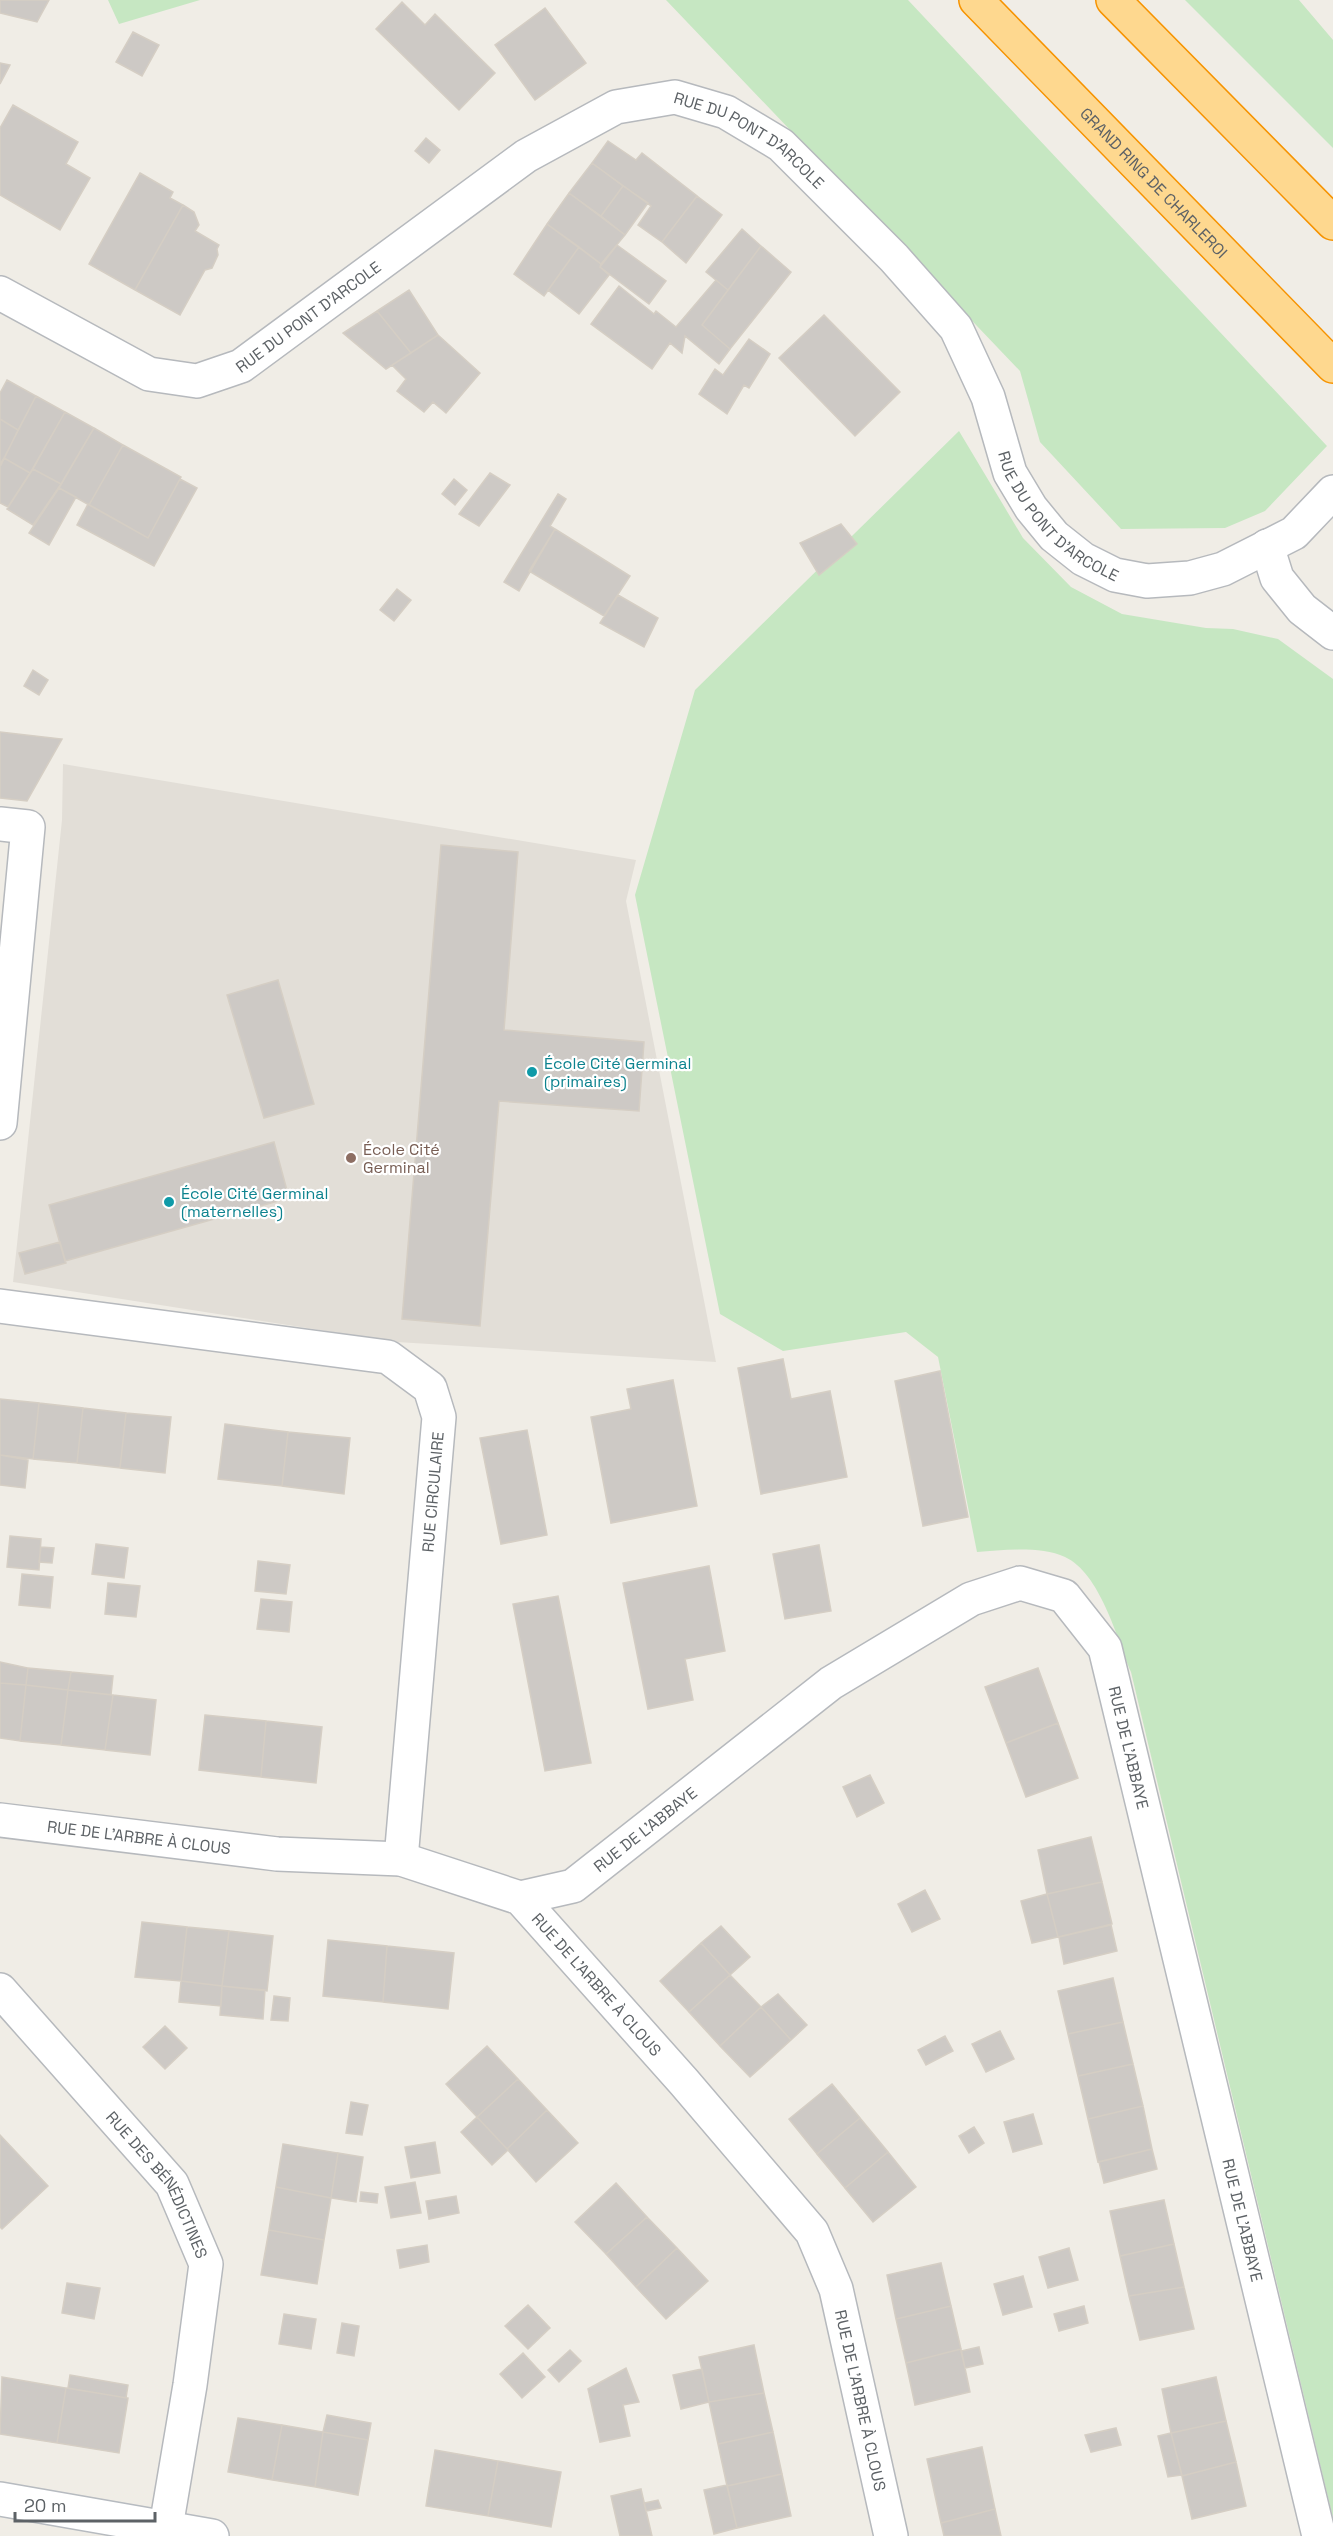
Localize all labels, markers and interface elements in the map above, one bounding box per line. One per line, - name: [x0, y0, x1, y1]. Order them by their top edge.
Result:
- street label: RUE DU PONT D'ARCOLE: [671, 87, 829, 193]
- street label: GRAND RING DE CHARLEROI: [1076, 103, 1232, 262]
- street label: RUE DU PONT D'ARCOLE: [231, 256, 385, 377]
- street label: RUE DU PONT D'ARCOLE: [994, 449, 1123, 586]
- place label: École Cité Germinal (primaires): [544, 1053, 692, 1092]
- marker: École Cité Germinal (primaires): [525, 1065, 539, 1079]
- place label: École Cité Germinal: [363, 1139, 440, 1178]
- marker: École Cité Germinal: [344, 1151, 358, 1165]
- place label: École Cité Germinal (maternelles): [181, 1183, 329, 1222]
- marker: École Cité Germinal (maternelles): [162, 1195, 176, 1209]
- street label: RUE CIRCULAIRE: [417, 1431, 449, 1553]
- street label: RUE DE L'ABBAYE: [1104, 1684, 1154, 1811]
- street label: RUE DE L'ABBAYE: [589, 1782, 701, 1877]
- street label: RUE DE L'ARBRE À CLOUS: [46, 1815, 232, 1859]
- street label: RUE DE L'ARBRE À CLOUS: [528, 1908, 666, 2060]
- street label: RUE DES BÉNÉDICTINES: [102, 2106, 213, 2262]
- street label: RUE DE L'ABBAYE: [1218, 2156, 1268, 2284]
- street label: RUE DE L'ARBRE À CLOUS: [830, 2308, 891, 2493]
- scale bar: [15, 2485, 154, 2523]
- text: 20 m: [24, 2494, 67, 2517]

